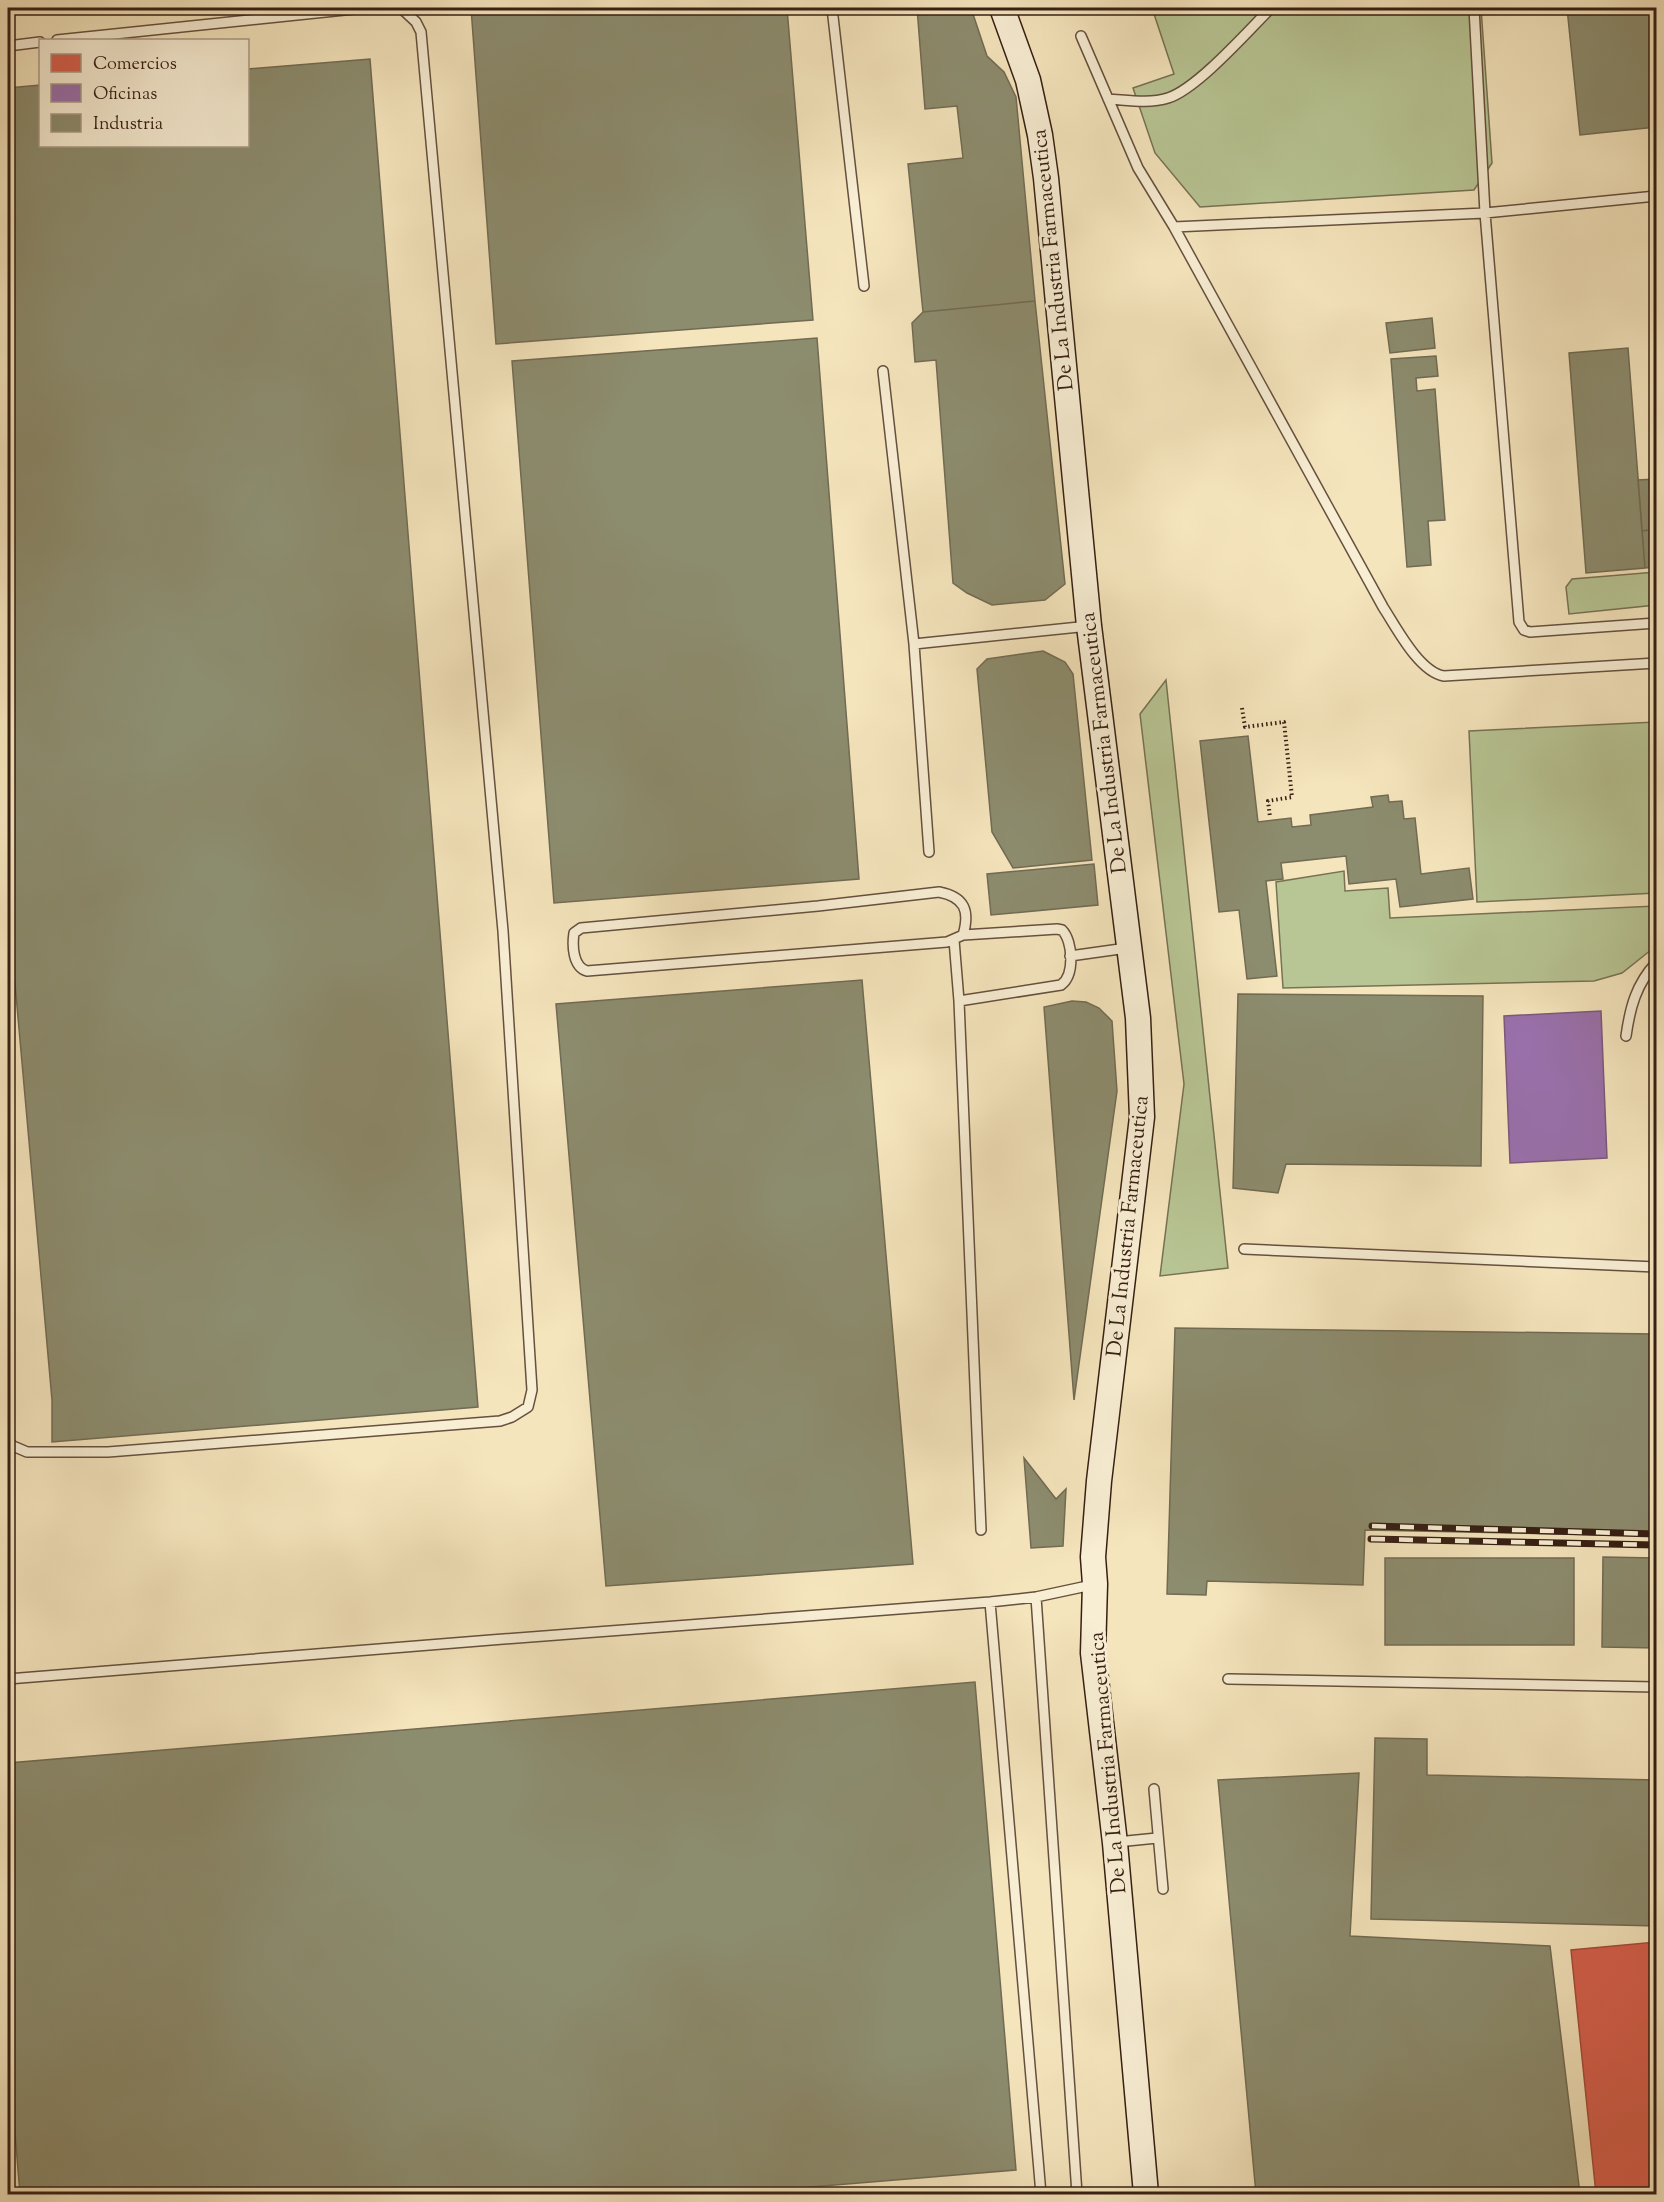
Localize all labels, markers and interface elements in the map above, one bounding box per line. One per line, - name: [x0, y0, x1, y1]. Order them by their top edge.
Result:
- legend: [39, 39, 249, 147]
- text: Comercios: [93, 52, 177, 78]
- text: Oficinas: [93, 82, 157, 108]
- text: Industria: [93, 112, 163, 138]
- street label: De La Industria Farmaceutica: [1025, 127, 1083, 392]
- street label: De La Industria Farmaceutica: [1074, 610, 1136, 875]
- street label: De La Industria Farmaceutica: [1100, 1094, 1158, 1359]
- street label: De La Industria Farmaceutica: [1083, 1630, 1135, 1895]

